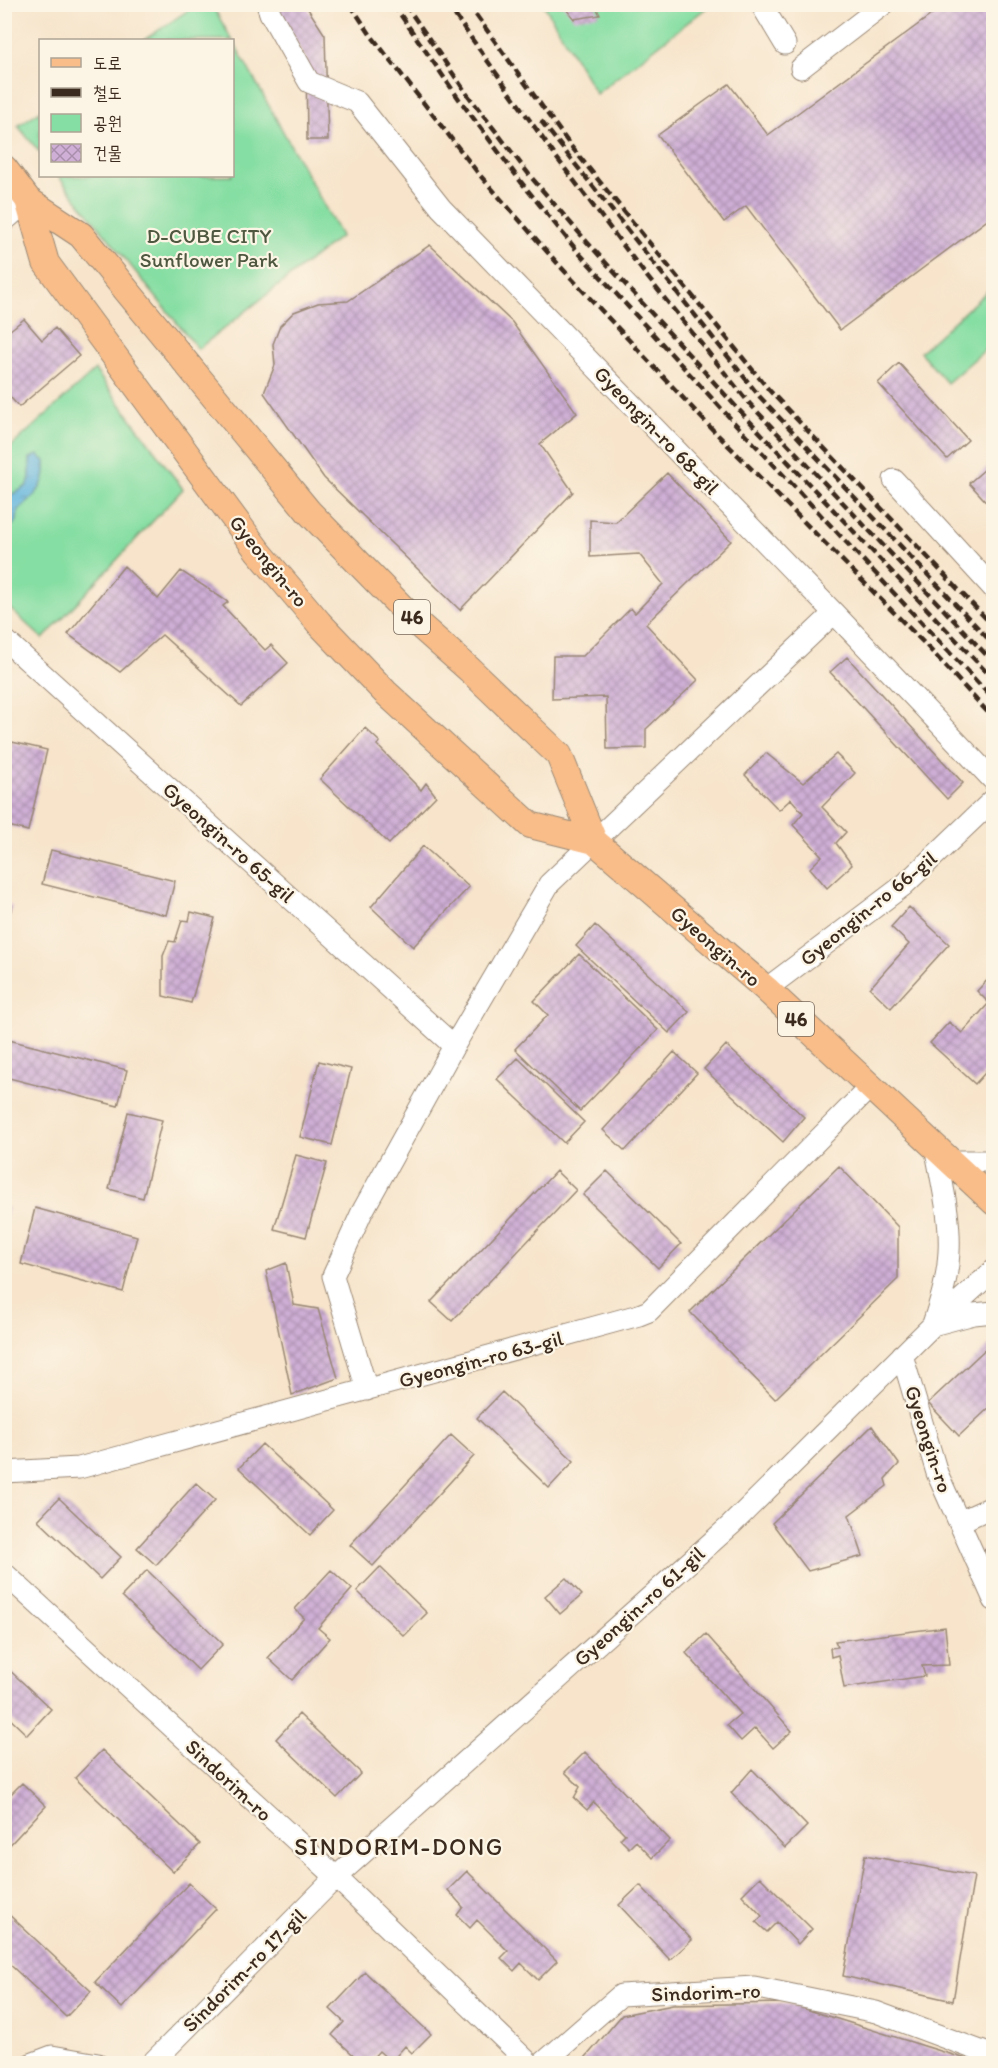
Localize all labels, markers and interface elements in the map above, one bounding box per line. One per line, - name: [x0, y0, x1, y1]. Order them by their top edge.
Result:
- legend: [39, 39, 234, 177]
- text: 도로: [93, 52, 122, 74]
- text: 철도: [93, 82, 122, 104]
- text: 공원: [93, 112, 122, 134]
- text: 건물: [93, 142, 122, 164]
- park label: D-CUBE CITY Sunflower Park: [140, 223, 278, 272]
- street label: Gyeongin-ro 68-gil: [589, 360, 725, 500]
- street label: Gyeongin-ro: [224, 510, 314, 612]
- road number: 46: [394, 600, 430, 634]
- street label: Gyeongin-ro 65-gil: [158, 776, 300, 908]
- street label: Gyeongin-ro 66-gil: [795, 845, 941, 971]
- street label: Gyeongin-ro: [666, 900, 766, 992]
- road number: 46: [778, 1002, 814, 1036]
- street label: Gyeongin-ro 63-gil: [396, 1325, 566, 1393]
- street label: Gyeongin-ro: [900, 1382, 958, 1496]
- street label: Gyeongin-ro 61-gil: [568, 1541, 710, 1671]
- street label: Sindorim-ro: [180, 1734, 278, 1826]
- district label: SINDORIM-DONG: [294, 1832, 504, 1861]
- street label: Sindorim-ro 17-gil: [177, 1903, 311, 2037]
- street label: Sindorim-ro: [651, 1978, 761, 2006]

